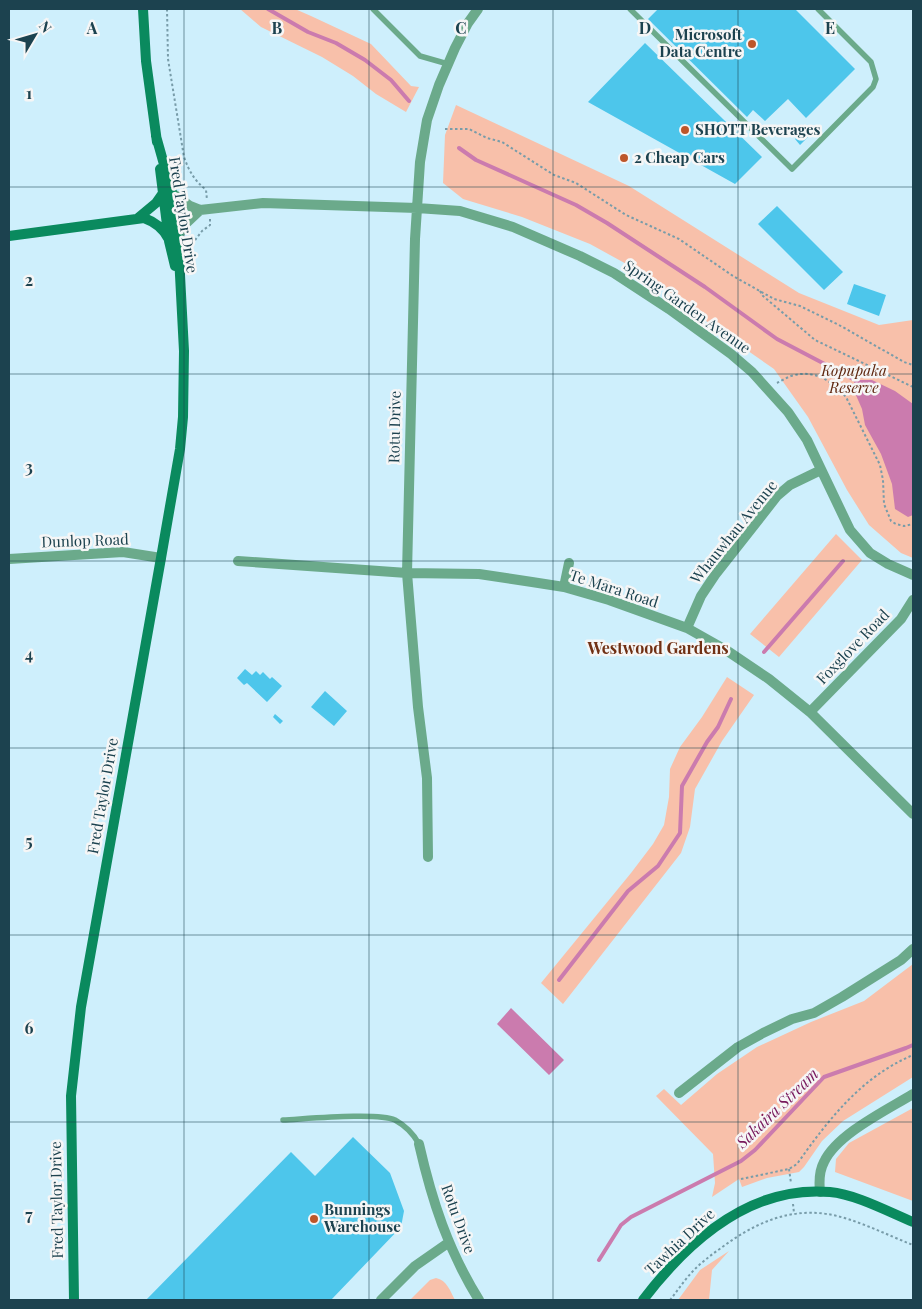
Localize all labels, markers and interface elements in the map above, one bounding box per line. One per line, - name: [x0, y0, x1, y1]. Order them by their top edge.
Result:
- north arrow: [10, 10, 60, 60]
- text: N: [35, 17, 56, 37]
- text: A: [86, 17, 98, 38]
- text: B: [272, 17, 283, 38]
- text: C: [455, 17, 467, 38]
- text: D: [639, 17, 651, 38]
- text: E: [825, 17, 835, 38]
- place label: Microsoft Data Centre: [659, 24, 743, 61]
- marker: Microsoft Data Centre: [746, 38, 758, 50]
- text: 1: [26, 82, 32, 103]
- place label: SHOTT Beverages: [695, 119, 820, 139]
- marker: SHOTT Beverages: [679, 124, 691, 136]
- place label: 2 Cheap Cars: [634, 147, 725, 167]
- marker: 2 Cheap Cars: [618, 152, 630, 164]
- street label: Fred Taylor Drive: [165, 155, 203, 274]
- street label: Spring Garden Avenue: [620, 255, 755, 358]
- text: 2: [25, 269, 33, 290]
- park label: Kopupaka Reserve: [820, 360, 887, 397]
- street label: Rotu Drive: [383, 391, 405, 463]
- text: 3: [25, 456, 33, 477]
- street label: Whauwhau Avenue: [685, 476, 781, 588]
- street label: Dunlop Road: [41, 528, 129, 552]
- street label: Te Māra Road: [567, 564, 662, 612]
- street label: Foxglove Road: [811, 604, 893, 688]
- district label: Westwood Gardens: [586, 637, 729, 658]
- text: 4: [25, 643, 33, 664]
- street label: Fred Taylor Drive: [82, 736, 122, 855]
- text: 5: [25, 830, 33, 851]
- text: 6: [25, 1017, 34, 1038]
- water label: Sakaira Stream: [730, 1063, 822, 1153]
- street label: Fred Taylor Drive: [45, 1141, 67, 1259]
- street label: Rotu Drive: [437, 1181, 481, 1256]
- place label: Bunnings Warehouse: [323, 1199, 401, 1236]
- text: 7: [25, 1204, 33, 1225]
- street label: Tawhia Drive: [640, 1204, 719, 1279]
- marker: Bunnings Warehouse: [308, 1213, 320, 1225]

